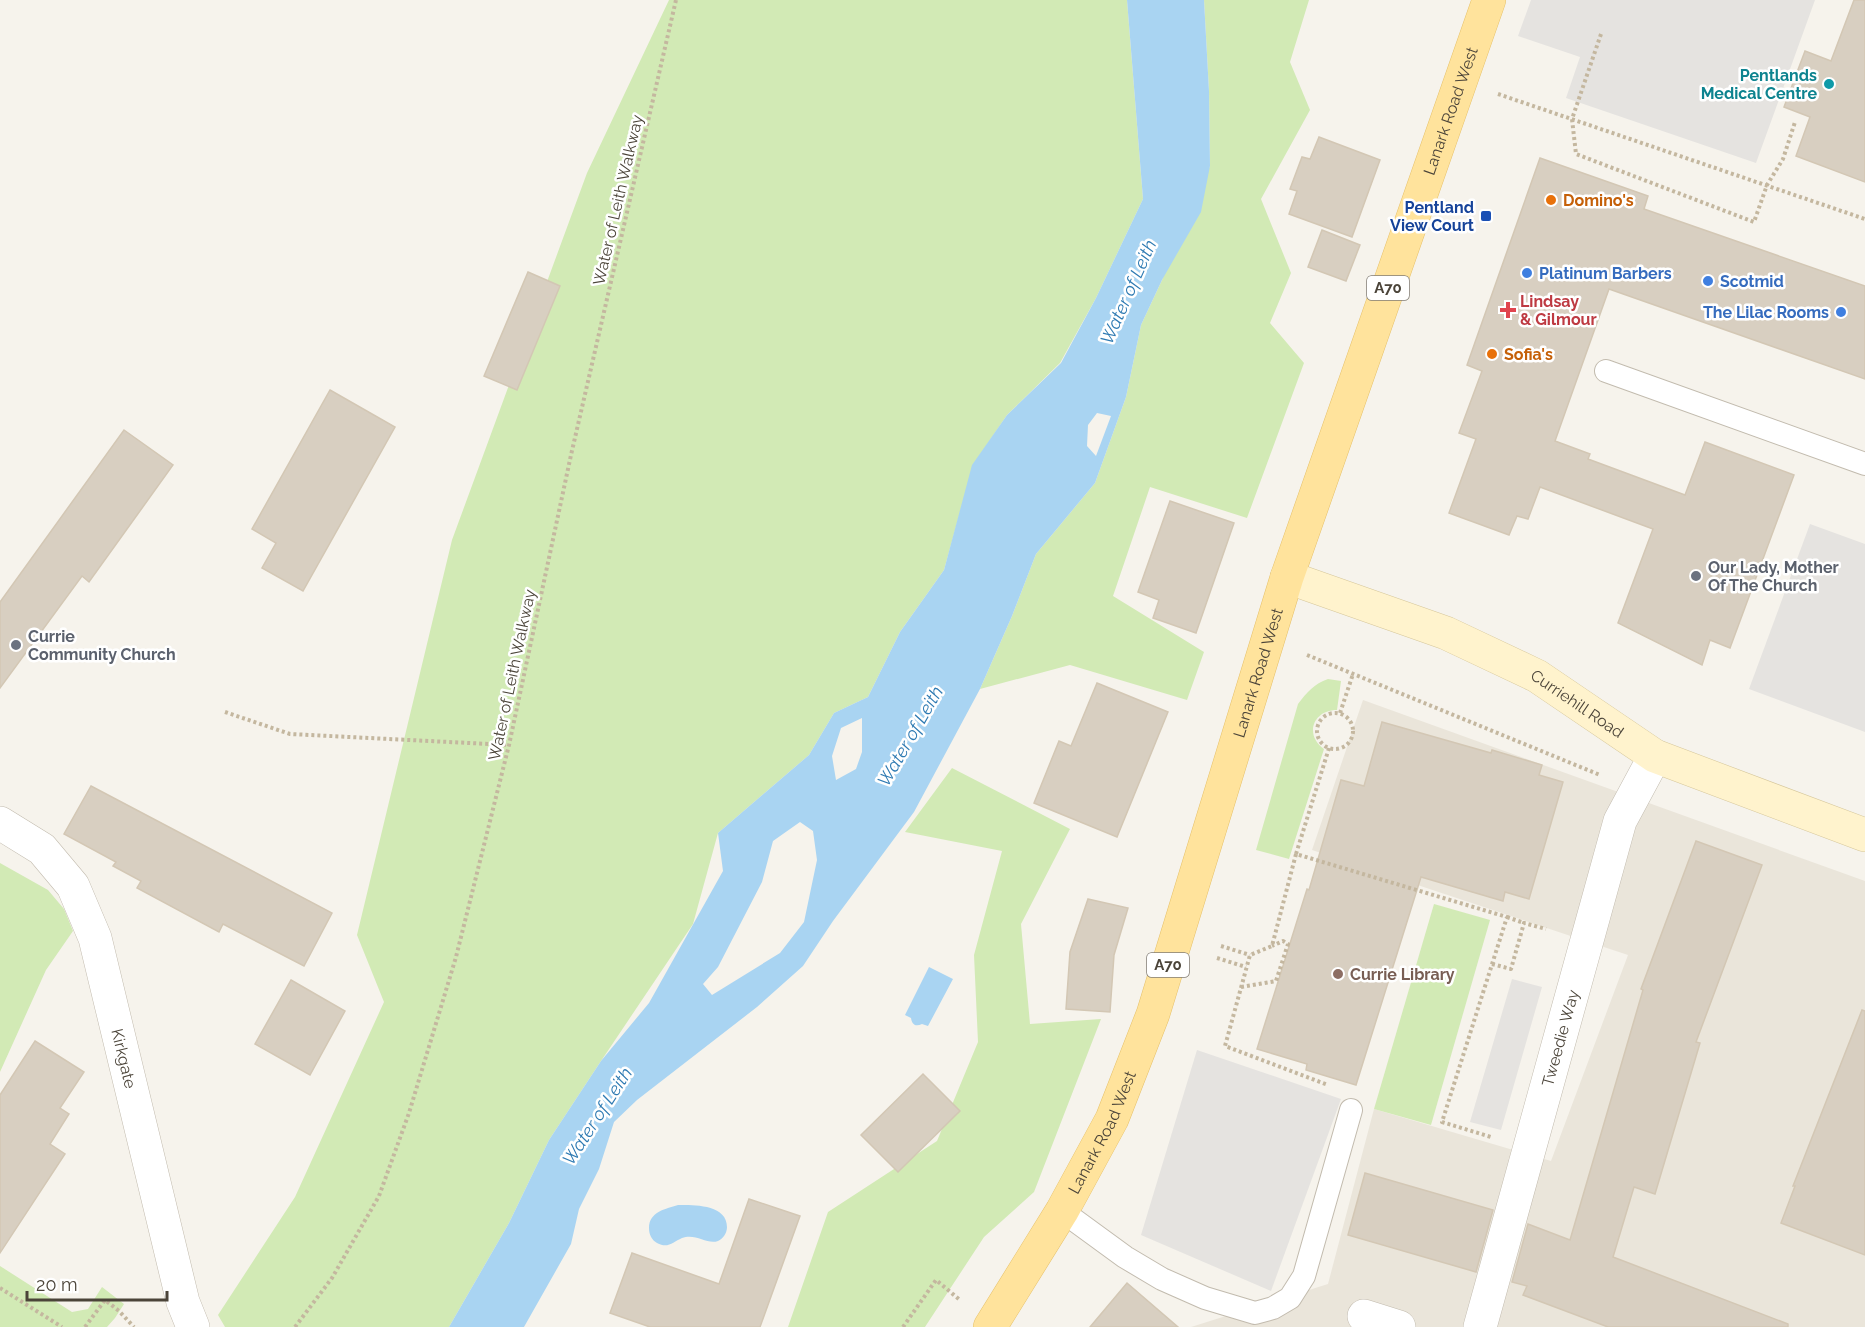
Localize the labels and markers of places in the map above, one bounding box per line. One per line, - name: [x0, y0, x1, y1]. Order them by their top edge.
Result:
- place label: Pentlands Medical Centre: [1701, 66, 1817, 103]
- marker: Pentlands Medical Centre: [1822, 77, 1836, 91]
- place label: Domino's: [1563, 191, 1634, 210]
- marker: Domino's: [1544, 193, 1558, 207]
- place label: Pentland View Court: [1390, 198, 1474, 235]
- marker: Pentland View Court: [1479, 209, 1493, 223]
- place label: Platinum Barbers: [1539, 264, 1672, 283]
- marker: Platinum Barbers: [1520, 266, 1534, 280]
- place label: Scotmid: [1720, 272, 1784, 291]
- marker: Scotmid: [1701, 274, 1715, 288]
- place label: Lindsay & Gilmour: [1520, 292, 1597, 329]
- marker: Lindsay & Gilmour: [1501, 303, 1515, 317]
- place label: The Lilac Rooms: [1703, 303, 1829, 322]
- marker: The Lilac Rooms: [1834, 305, 1848, 319]
- place label: Sofia's: [1504, 345, 1553, 364]
- marker: Sofia's: [1485, 347, 1499, 361]
- place label: Our Lady, Mother Of The Church: [1708, 558, 1839, 595]
- marker: Our Lady, Mother Of The Church: [1689, 569, 1703, 583]
- place label: Currie Community Church: [28, 627, 176, 664]
- marker: Currie Community Church: [9, 638, 23, 652]
- place label: Currie Library: [1350, 965, 1455, 984]
- marker: Currie Library: [1331, 967, 1345, 981]

